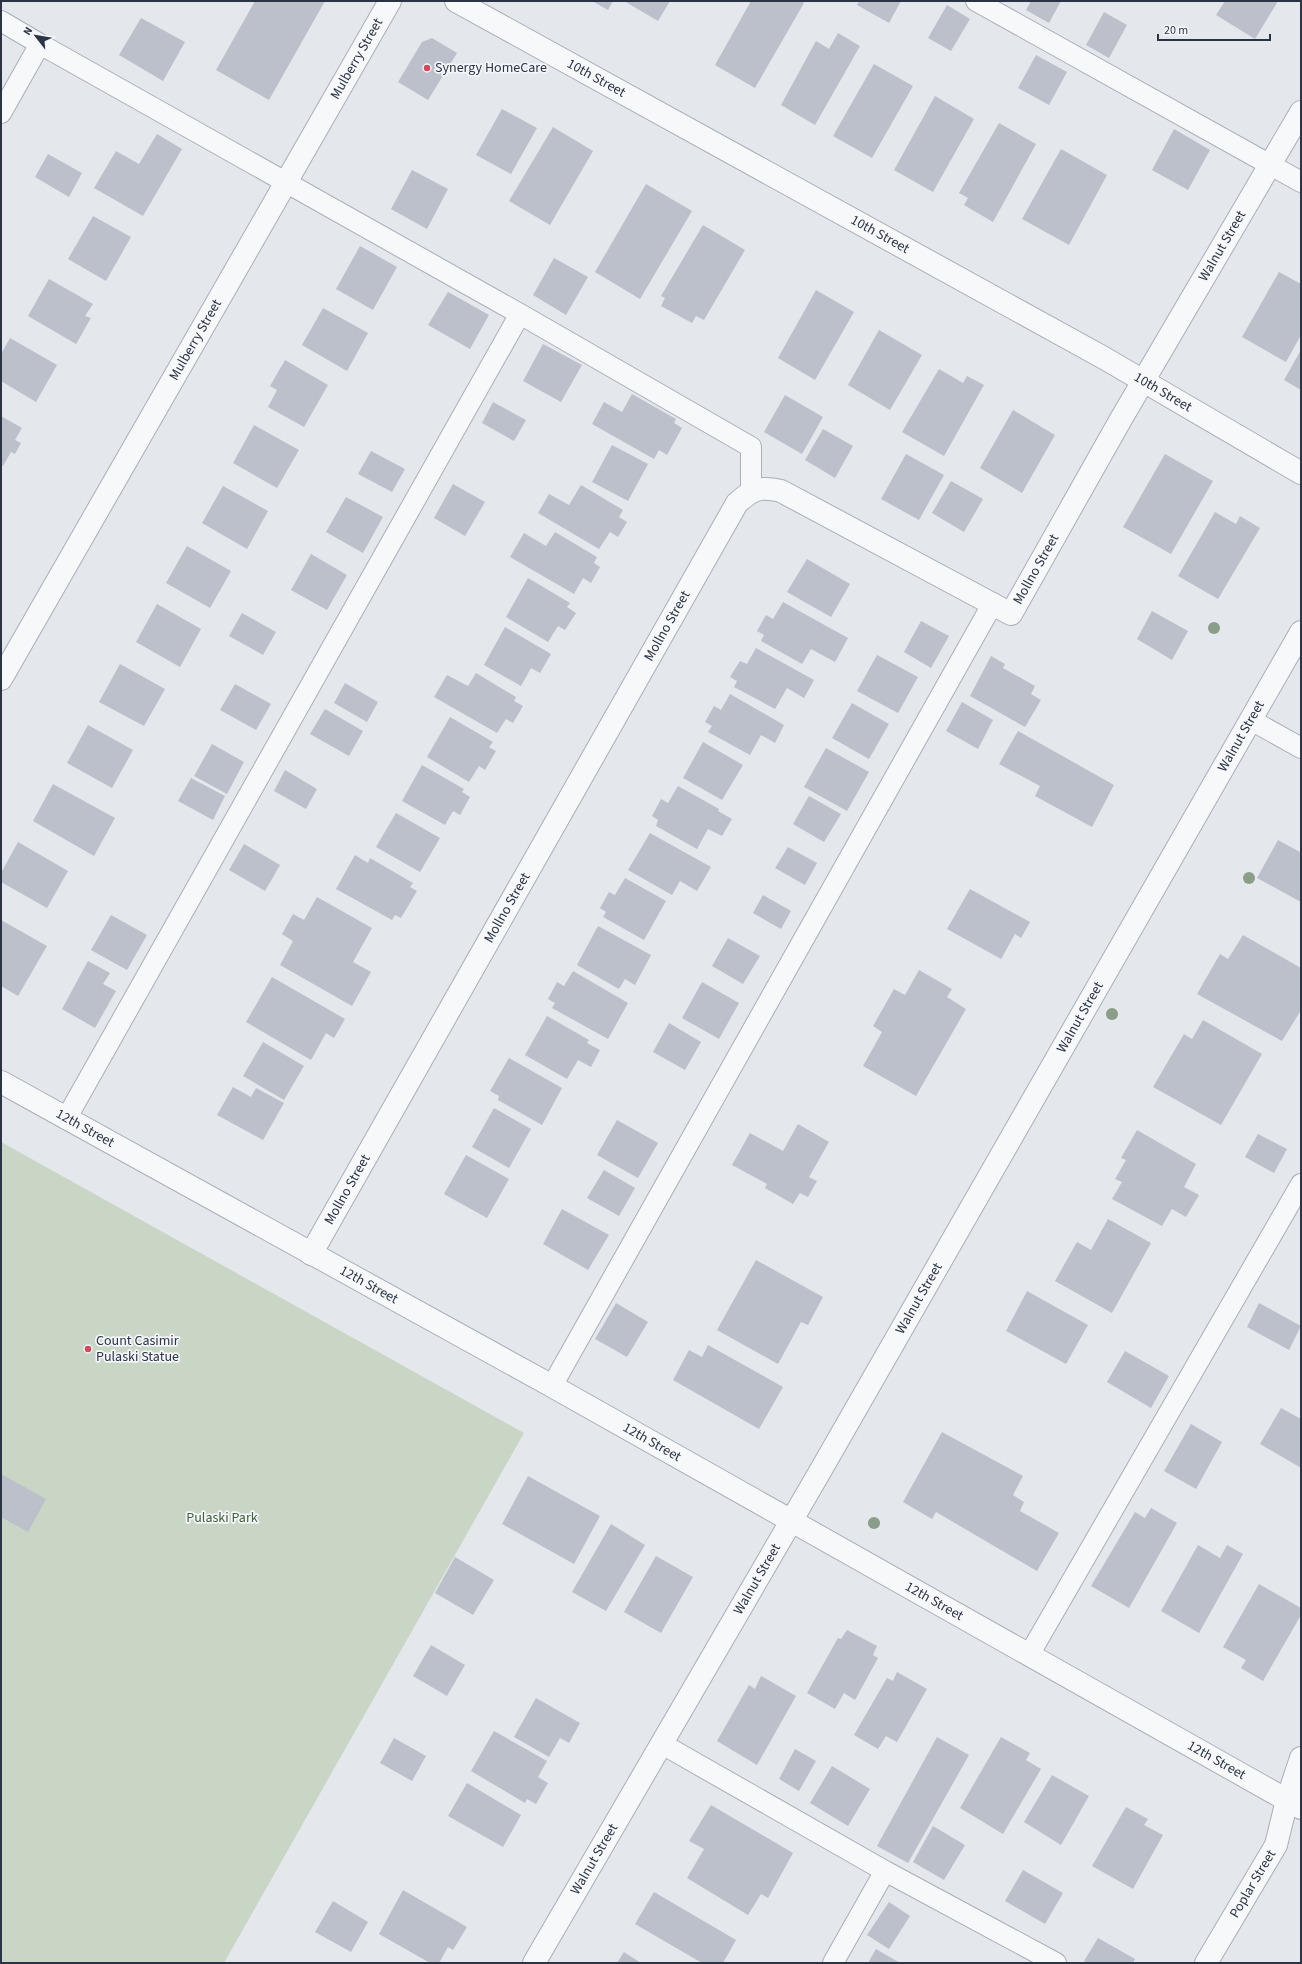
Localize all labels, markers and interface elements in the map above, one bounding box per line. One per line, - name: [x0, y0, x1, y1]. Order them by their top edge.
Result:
- street label: Mulberry Street: [326, 14, 388, 103]
- north arrow: [16, 16, 56, 56]
- scale bar: [1158, 16, 1270, 42]
- text: 20 m: [1164, 22, 1188, 39]
- text: N: [20, 24, 36, 38]
- street label: 10th Street: [563, 54, 629, 103]
- place label: Synergy HomeCare: [435, 58, 547, 78]
- marker: Synergy HomeCare: [422, 63, 432, 73]
- street label: Walnut Street: [1194, 207, 1251, 285]
- street label: 10th Street: [847, 210, 913, 259]
- street label: Mulberry Street: [164, 295, 227, 384]
- street label: 10th Street: [1130, 368, 1196, 417]
- street label: Mollno Street: [1008, 530, 1064, 608]
- street label: Mollno Street: [639, 587, 695, 665]
- street label: Walnut Street: [1213, 697, 1270, 776]
- street label: Mollno Street: [479, 869, 535, 947]
- street label: Walnut Street: [1052, 978, 1109, 1057]
- street label: 12th Street: [52, 1104, 118, 1153]
- street label: Mollno Street: [320, 1150, 376, 1229]
- street label: Walnut Street: [891, 1259, 948, 1338]
- street label: 12th Street: [336, 1261, 402, 1309]
- place label: Count Casimir Pulaski Statue: [96, 1331, 179, 1367]
- marker: Count Casimir Pulaski Statue: [83, 1344, 93, 1354]
- street label: 12th Street: [619, 1418, 685, 1467]
- park label: Pulaski Park: [186, 1508, 258, 1528]
- street label: Walnut Street: [729, 1540, 786, 1619]
- street label: 12th Street: [901, 1577, 967, 1626]
- street label: 12th Street: [1184, 1736, 1250, 1785]
- street label: Walnut Street: [566, 1820, 623, 1899]
- street label: Poplar Street: [1225, 1846, 1281, 1922]

